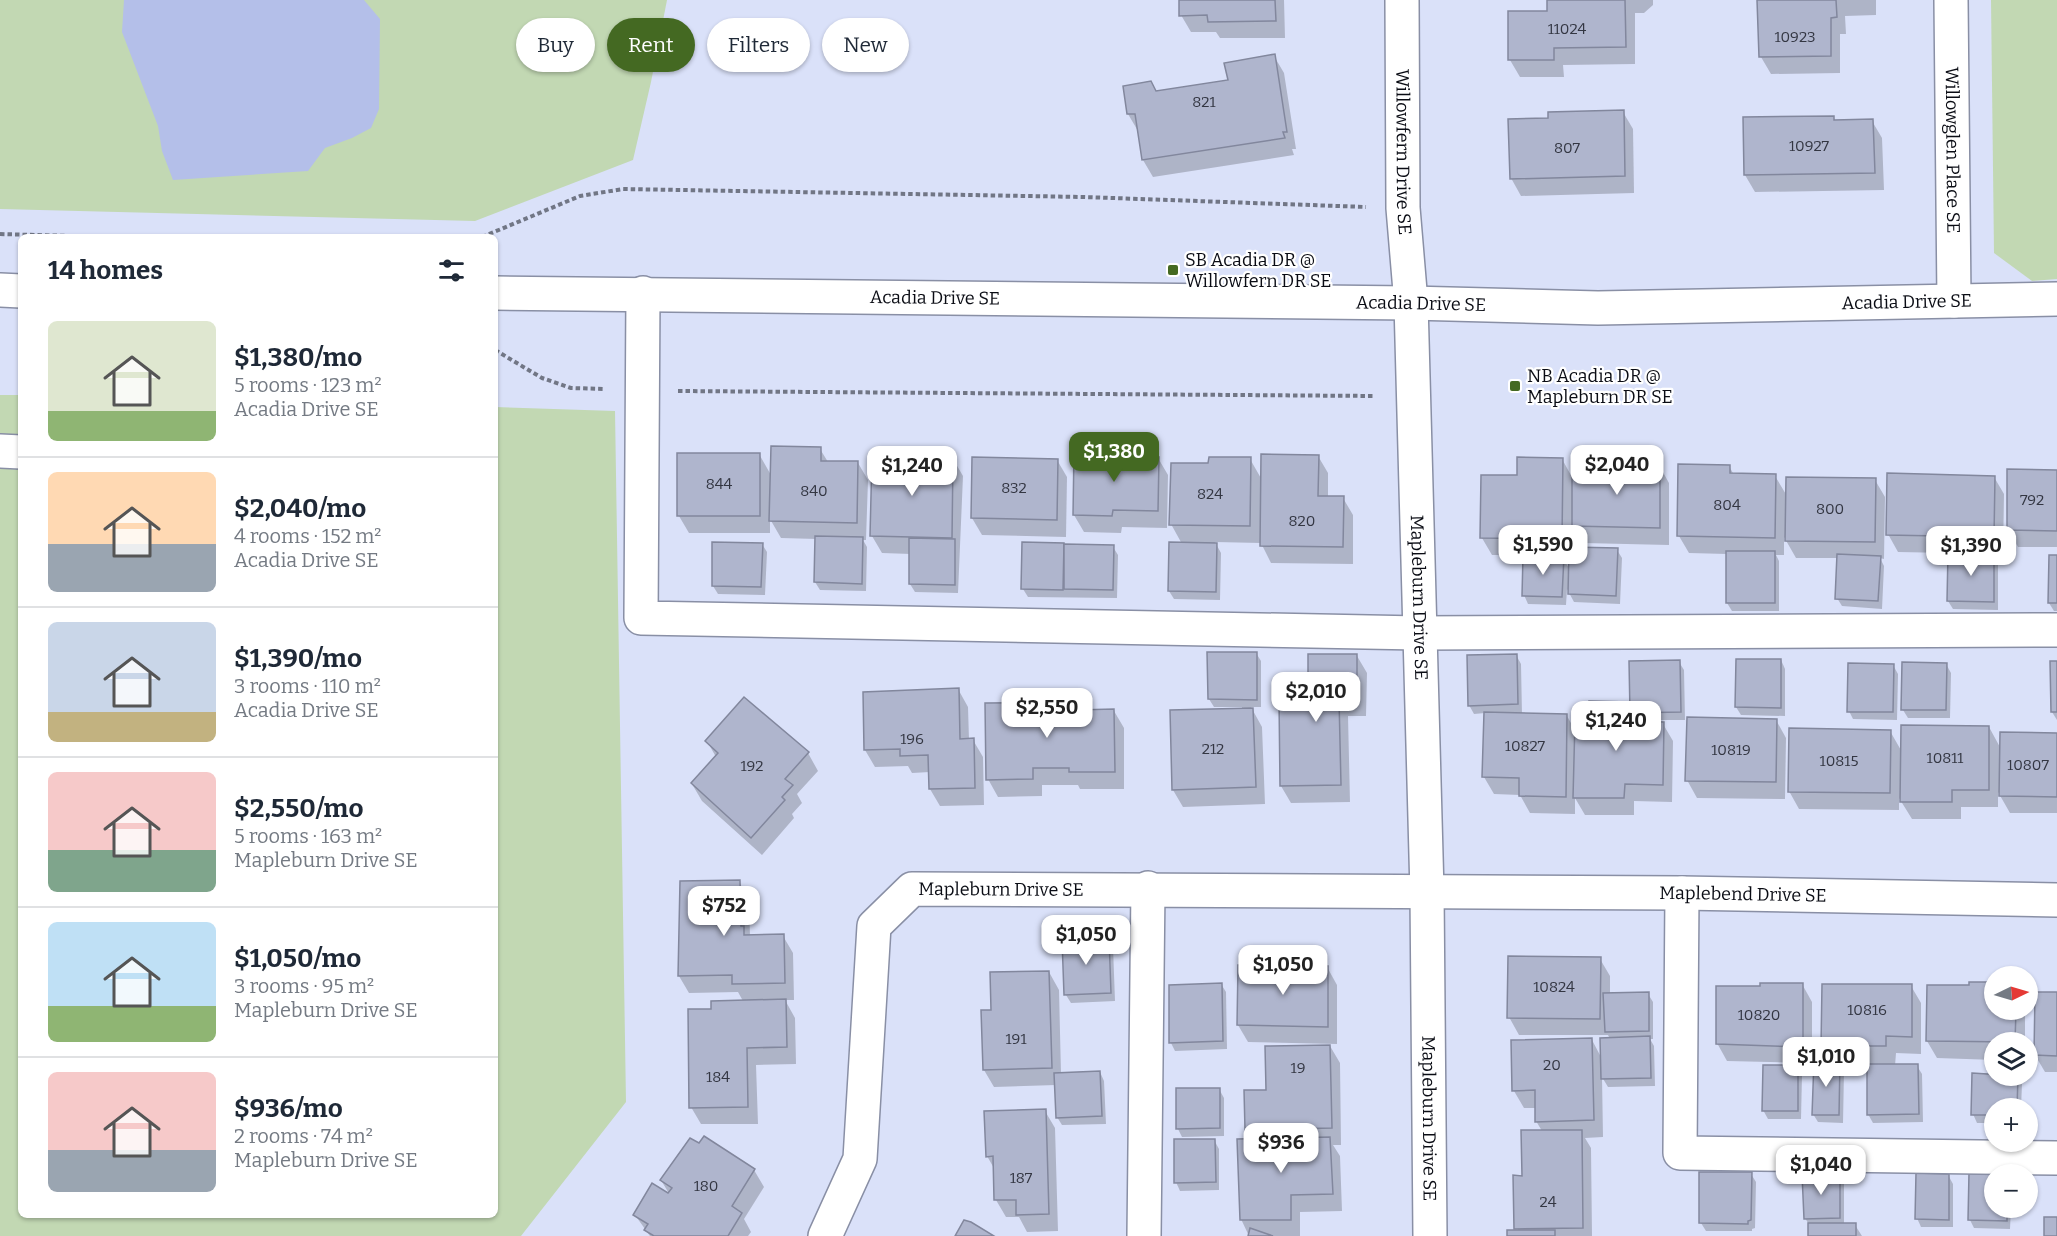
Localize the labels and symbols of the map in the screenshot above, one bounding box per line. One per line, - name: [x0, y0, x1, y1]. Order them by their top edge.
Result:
- house number: 11024: [1548, 20, 1587, 38]
- house number: 10923: [1774, 28, 1816, 46]
- street label: Willowglen Place SE: [1941, 67, 1964, 233]
- street label: Willowfern Drive SE: [1391, 69, 1416, 236]
- house number: 821: [1192, 93, 1216, 111]
- house number: 10927: [1789, 137, 1829, 155]
- house number: 807: [1554, 139, 1581, 157]
- place label: SB Acadia DR @ Willowfern DR SE: [1185, 249, 1331, 292]
- marker: SB Acadia DR @ Willowfern DR SE: [1166, 263, 1180, 277]
- street label: Acadia Drive SE: [870, 286, 1000, 310]
- street label: Acadia Drive SE: [1842, 290, 1972, 314]
- street label: Acadia Drive SE: [1356, 291, 1486, 316]
- place label: NB Acadia DR @ Mapleburn DR SE: [1527, 365, 1673, 408]
- marker: NB Acadia DR @ Mapleburn DR SE: [1508, 379, 1522, 393]
- pin: $1,380: [1065, 432, 1163, 483]
- pin: $2,040: [1568, 445, 1666, 496]
- pin: $1,240: [863, 446, 961, 497]
- house number: 844: [706, 475, 733, 493]
- house number: 832: [1001, 479, 1027, 497]
- house number: 840: [800, 482, 828, 500]
- house number: 824: [1197, 485, 1223, 503]
- house number: 792: [2020, 491, 2044, 509]
- house number: 804: [1713, 496, 1741, 514]
- house number: 800: [1816, 500, 1844, 518]
- house number: 820: [1289, 512, 1315, 530]
- street label: Mapleburn Drive SE: [1406, 515, 1432, 681]
- pin: $1,590: [1494, 525, 1592, 576]
- pin: $1,390: [1922, 526, 2020, 577]
- pin: $2,010: [1267, 672, 1365, 723]
- pin: $2,550: [998, 688, 1096, 739]
- pin: $1,240: [1567, 701, 1665, 752]
- house number: 196: [900, 730, 924, 748]
- house number: 10827: [1505, 737, 1546, 755]
- house number: 212: [1202, 740, 1224, 758]
- house number: 10819: [1711, 741, 1751, 759]
- house number: 10811: [1927, 749, 1963, 767]
- house number: 10815: [1820, 752, 1858, 770]
- house number: 10807: [2007, 756, 2049, 774]
- house number: 192: [740, 757, 764, 775]
- street label: Mapleburn Drive SE: [918, 878, 1084, 901]
- street label: Maplebend Drive SE: [1659, 882, 1827, 907]
- pin: $752: [688, 886, 760, 937]
- pin: $1,050: [1037, 915, 1135, 966]
- pin: $1,050: [1234, 945, 1332, 996]
- north arrow: [1984, 966, 2038, 1020]
- house number: 10824: [1533, 978, 1575, 996]
- house number: 10816: [1847, 1001, 1887, 1019]
- house number: 10820: [1738, 1006, 1780, 1024]
- house number: 191: [1006, 1030, 1026, 1048]
- street label: Mapleburn Drive SE: [1417, 1036, 1441, 1201]
- pin: $1,010: [1777, 1037, 1875, 1088]
- house number: 20: [1543, 1056, 1561, 1074]
- house number: 19: [1291, 1059, 1305, 1077]
- house number: 184: [706, 1068, 730, 1086]
- pin: $936: [1245, 1123, 1317, 1174]
- pin: $1,040: [1772, 1145, 1870, 1196]
- house number: 187: [1010, 1169, 1033, 1187]
- house number: 180: [694, 1177, 718, 1195]
- house number: 24: [1540, 1193, 1557, 1211]

